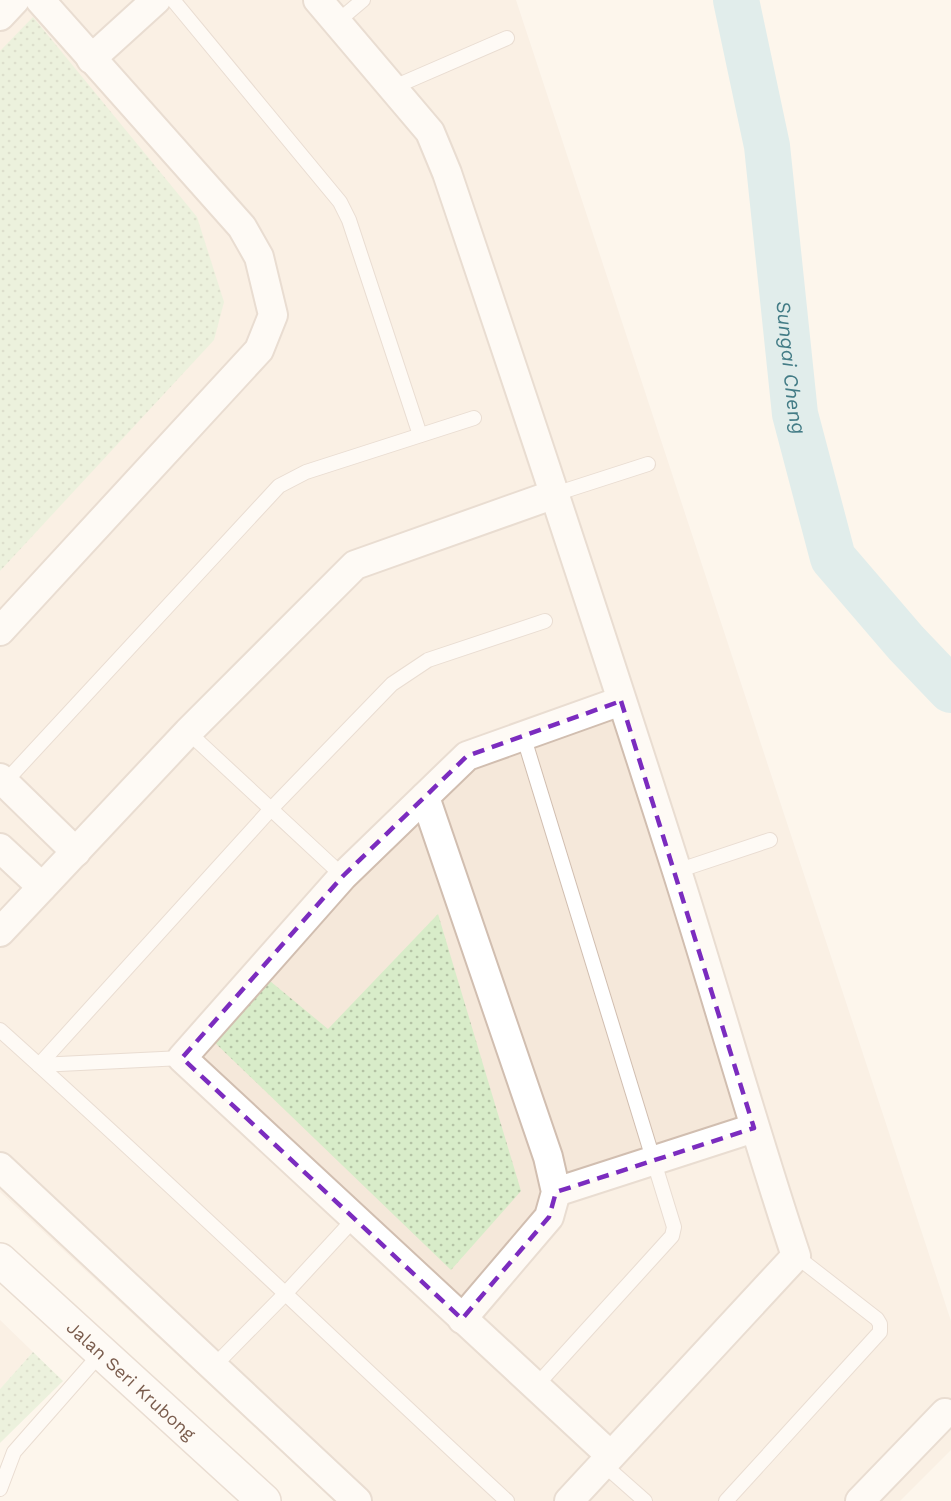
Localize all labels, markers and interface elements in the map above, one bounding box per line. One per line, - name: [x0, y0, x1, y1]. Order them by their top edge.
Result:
- water label: Sungai Cheng: [771, 300, 812, 437]
- street label: Jalan Seri Krubong: [63, 1316, 200, 1444]

